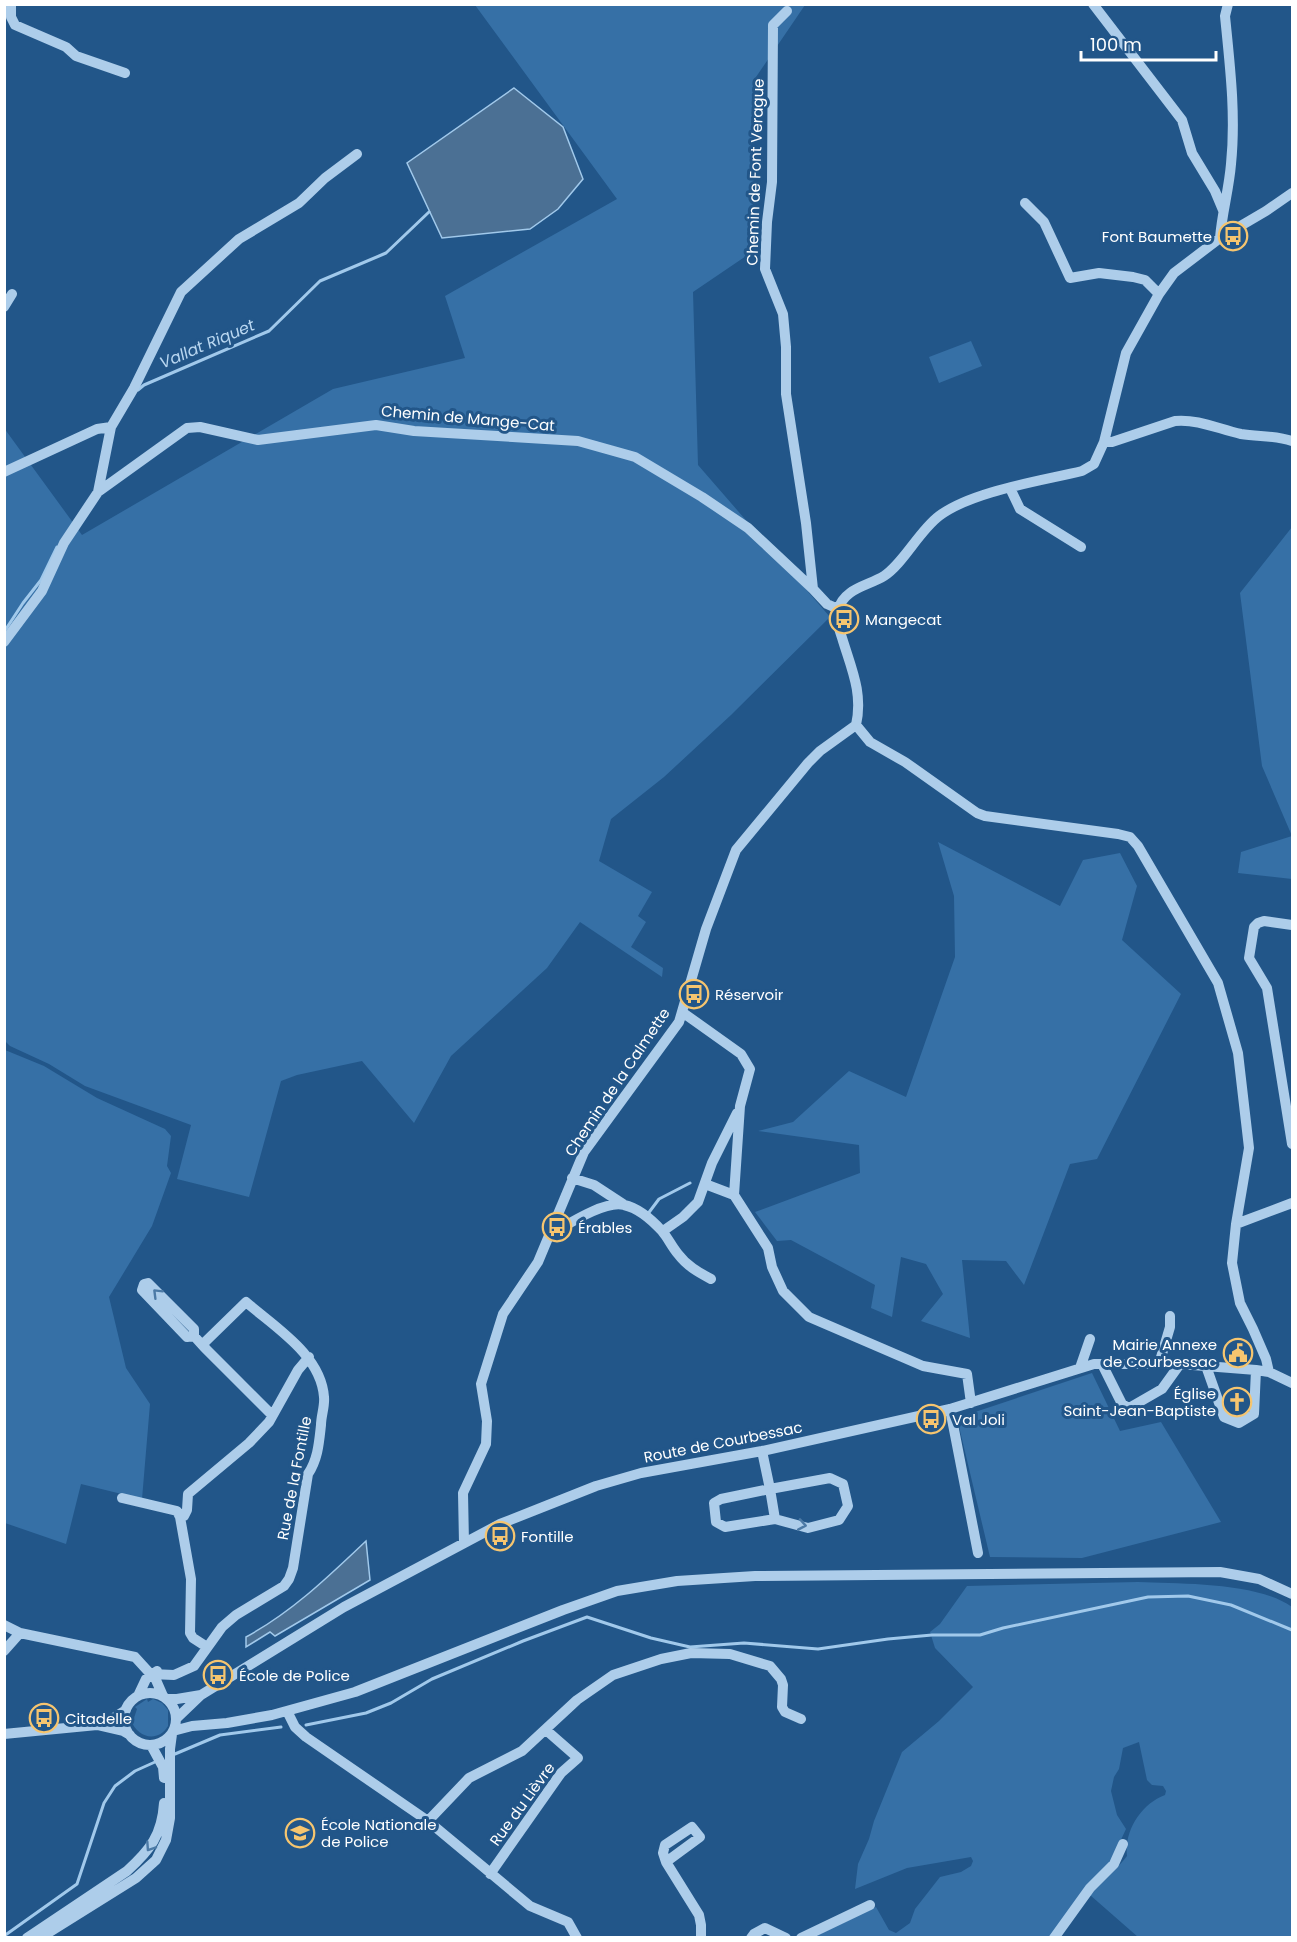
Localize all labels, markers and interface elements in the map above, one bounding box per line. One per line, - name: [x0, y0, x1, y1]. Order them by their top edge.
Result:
- scale bar: [1081, 24, 1216, 62]
- text: 100 m: [1090, 32, 1142, 57]
- street label: Chemin de Font Verague: [741, 78, 769, 266]
- bus stop icon: Font Baumette: [1217, 220, 1249, 252]
- place label: Font Baumette: [1102, 226, 1212, 247]
- water label: Vallat Riquet: [156, 313, 259, 374]
- street label: Chemin de Mange-Cat: [380, 400, 556, 436]
- bus stop icon: Mangecat: [828, 603, 860, 635]
- place label: Mangecat: [865, 609, 942, 630]
- bus stop icon: Réservoir: [678, 978, 710, 1010]
- place label: Réservoir: [715, 984, 784, 1005]
- street label: Chemin de la Calmette: [559, 1004, 675, 1160]
- bus stop icon: Érables: [541, 1211, 573, 1243]
- place label: Érables: [578, 1217, 633, 1238]
- one-way arrow: [154, 1289, 164, 1300]
- place label: Mairie Annexe de Courbessac: [1103, 1334, 1217, 1372]
- public building icon: Mairie Annexe de Courbessac: [1222, 1337, 1254, 1369]
- place label: Église Saint-Jean-Baptiste: [1064, 1383, 1216, 1421]
- church icon: Église Saint-Jean-Baptiste: [1221, 1386, 1253, 1418]
- bus stop icon: Val Joli: [915, 1403, 947, 1435]
- place label: Val Joli: [952, 1409, 1005, 1430]
- street label: Rue de la Fontille: [272, 1414, 316, 1542]
- street label: Route de Courbessac: [642, 1416, 804, 1468]
- one-way arrow: [796, 1518, 806, 1531]
- bus stop icon: Fontille: [484, 1520, 516, 1552]
- place label: Fontille: [521, 1526, 574, 1547]
- bus stop icon: École de Police: [202, 1659, 234, 1691]
- place label: École de Police: [239, 1665, 350, 1686]
- bus stop icon: Citadelle: [28, 1702, 60, 1734]
- place label: Citadelle: [65, 1708, 132, 1729]
- street label: Rue du Lièvre: [485, 1758, 559, 1850]
- place label: École Nationale de Police: [321, 1814, 437, 1852]
- school or university icon: École Nationale de Police: [284, 1817, 316, 1849]
- one-way arrow: [146, 1840, 157, 1851]

